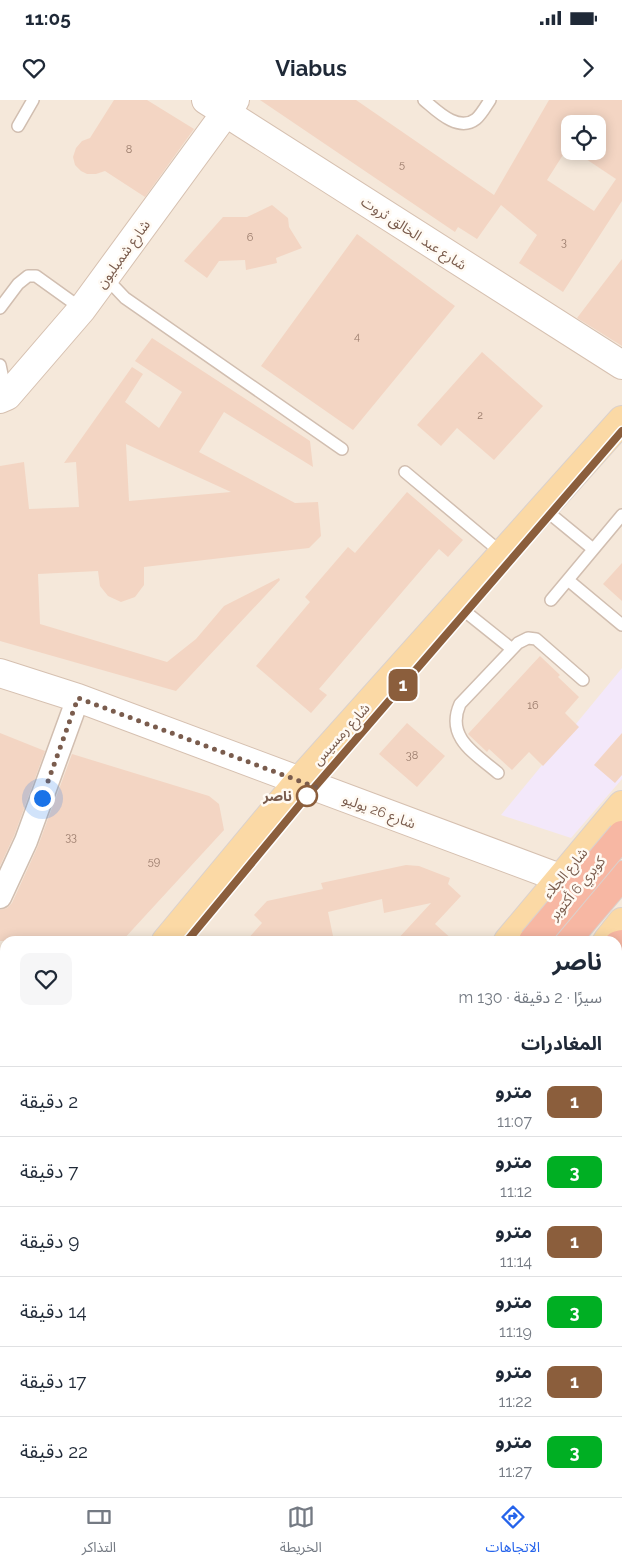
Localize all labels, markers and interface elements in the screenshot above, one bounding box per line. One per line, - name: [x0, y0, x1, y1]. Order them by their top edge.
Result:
- text: 11:05: [25, 7, 71, 29]
- icon: heart: [20, 54, 48, 82]
- icon: forward: [574, 54, 602, 82]
- text: Viabus: [275, 55, 347, 81]
- map controls: [561, 115, 606, 160]
- button: locate: [561, 115, 606, 160]
- house number: 8: [126, 143, 132, 156]
- house number: 5: [399, 158, 405, 171]
- street label: شارع عبد الخالق ثروت: [357, 193, 470, 275]
- street label: شارع شمبليون: [93, 217, 156, 293]
- house number: 6: [247, 231, 254, 244]
- house number: 3: [561, 236, 567, 249]
- house number: 4: [354, 330, 360, 343]
- house number: 2: [477, 409, 483, 422]
- line badge: 1: [387, 669, 419, 701]
- text: 1: [399, 674, 407, 695]
- house number: 16: [527, 699, 539, 712]
- street label: شارع رمسيس: [309, 700, 375, 770]
- house number: 38: [406, 749, 418, 762]
- marker: ناصر: [296, 785, 318, 807]
- your location: [30, 786, 55, 811]
- place label: ناصر: [262, 788, 292, 805]
- street label: شارع 26 يوليو: [339, 790, 418, 834]
- house number: 33: [65, 831, 77, 844]
- street label: شارع الجلاء: [539, 845, 593, 903]
- street label: كوبري 6 أكتوبر: [545, 852, 611, 926]
- house number: 59: [148, 855, 160, 868]
- text: ناصر: [553, 947, 602, 976]
- button: heart: [20, 953, 72, 1005]
- text: سيرًا · 2 دقيقة · 130 m: [458, 988, 602, 1007]
- text: المغادرات: [521, 1032, 602, 1054]
- text: مترو: [495, 1080, 532, 1102]
- text: 2 دقيقة: [20, 1090, 78, 1112]
- text: 1: [570, 1091, 579, 1112]
- text: 11:07: [497, 1112, 532, 1131]
- text: مترو: [495, 1150, 532, 1172]
- text: 7 دقيقة: [20, 1160, 78, 1182]
- text: 3: [569, 1161, 580, 1182]
- text: 11:12: [500, 1182, 532, 1201]
- text: مترو: [495, 1220, 532, 1242]
- text: 9 دقيقة: [20, 1230, 79, 1252]
- text: 1: [570, 1231, 579, 1252]
- text: 11:14: [500, 1252, 532, 1271]
- text: مترو: [495, 1290, 532, 1312]
- text: 14 دقيقة: [20, 1300, 87, 1322]
- text: 3: [569, 1301, 580, 1322]
- text: 11:19: [499, 1322, 532, 1341]
- text: مترو: [495, 1360, 532, 1382]
- text: 17 دقيقة: [20, 1370, 86, 1392]
- text: 1: [570, 1371, 579, 1392]
- text: 11:22: [499, 1392, 532, 1411]
- text: مترو: [495, 1430, 532, 1452]
- text: 22 دقيقة: [20, 1440, 88, 1462]
- text: 3: [569, 1441, 580, 1462]
- text: 11:27: [498, 1462, 532, 1481]
- tab: التذاكر: [82, 1503, 116, 1562]
- tab: الخريطة: [280, 1503, 322, 1562]
- tab: الاتجاهات: [485, 1503, 540, 1562]

